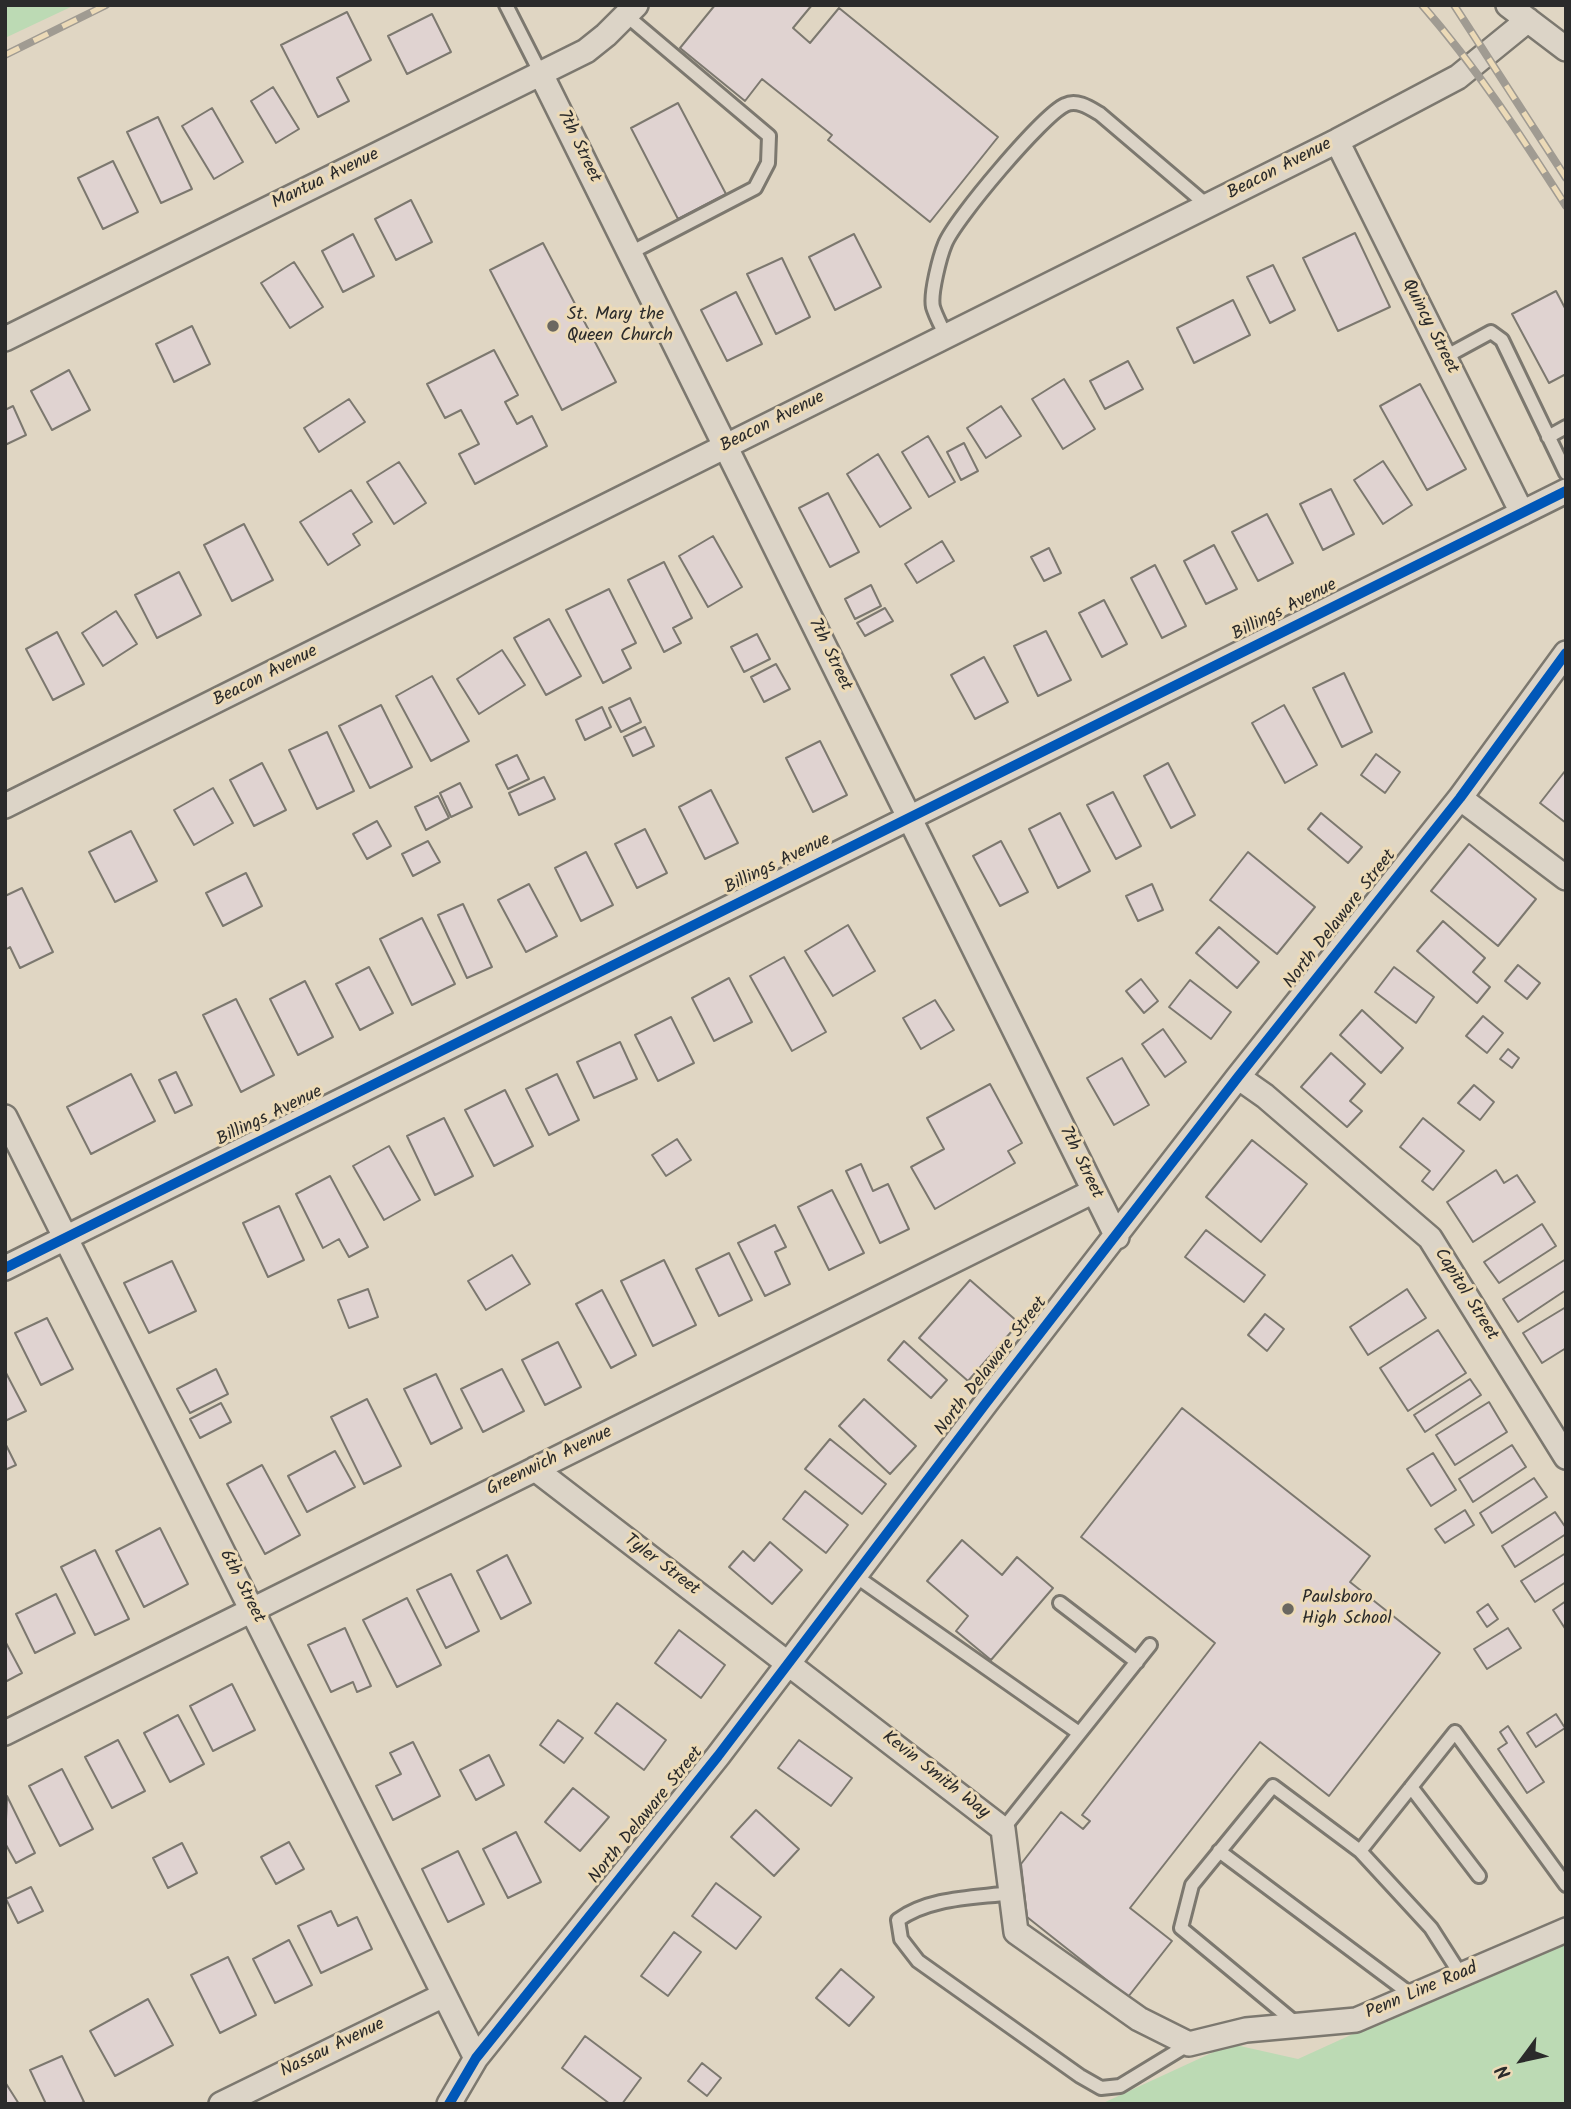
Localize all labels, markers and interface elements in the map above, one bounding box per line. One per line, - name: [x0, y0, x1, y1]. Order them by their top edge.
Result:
- street label: 7th Street: [551, 107, 605, 187]
- street label: Beacon Avenue: [1224, 135, 1336, 205]
- street label: Mantua Avenue: [269, 145, 383, 215]
- street label: Quincy Street: [1396, 276, 1462, 378]
- place label: St. Mary the Queen Church: [567, 305, 673, 348]
- marker: St. Mary the Queen Church: [545, 318, 561, 334]
- street label: Beacon Avenue: [717, 388, 829, 458]
- street label: Billings Avenue: [1229, 575, 1341, 647]
- street label: 7th Street: [802, 615, 856, 695]
- street label: Beacon Avenue: [210, 642, 322, 712]
- street label: Billings Avenue: [722, 830, 834, 900]
- street label: North Delaware Street: [1280, 846, 1402, 994]
- street label: Billings Avenue: [214, 1082, 326, 1152]
- street label: 7th Street: [1053, 1123, 1107, 1203]
- street label: Capitol Street: [1428, 1245, 1502, 1345]
- street label: North Delaware Street: [931, 1293, 1053, 1441]
- street label: Greenwich Avenue: [484, 1422, 616, 1502]
- street label: Tyler Street: [619, 1530, 703, 1602]
- street label: 6th Street: [213, 1547, 269, 1627]
- place label: Paulsboro High School: [1302, 1588, 1392, 1630]
- marker: Paulsboro High School: [1280, 1601, 1296, 1617]
- street label: Kevin Smith Way: [877, 1727, 993, 1825]
- street label: North Delaware Street: [585, 1743, 709, 1889]
- street label: Penn Line Road: [1363, 1959, 1481, 2025]
- street label: Nassau Avenue: [277, 2014, 389, 2084]
- north arrow: [1487, 2025, 1557, 2095]
- text: N: [1489, 2058, 1520, 2085]

